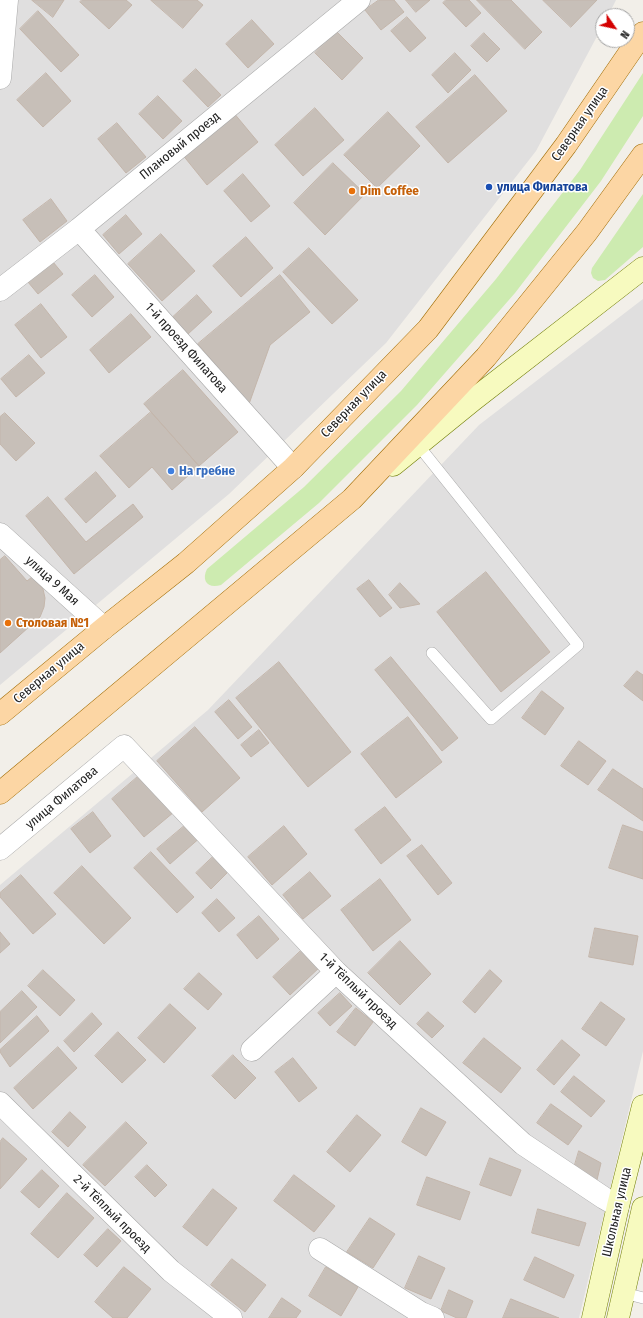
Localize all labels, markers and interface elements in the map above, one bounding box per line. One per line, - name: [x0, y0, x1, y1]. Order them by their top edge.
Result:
- north arrow: [595, 8, 635, 48]
- text: N: [617, 28, 632, 41]
- street label: Северная улица: [548, 84, 612, 164]
- street label: Плановый проезд: [137, 109, 223, 183]
- place label: улица Филатова: [497, 179, 588, 195]
- marker: улица Филатова: [484, 182, 494, 192]
- place label: Dim Coffee: [360, 183, 419, 199]
- marker: Dim Coffee: [347, 186, 357, 196]
- street label: 1-й проезд Филатова: [141, 300, 231, 396]
- street label: Северная улица: [318, 367, 390, 441]
- place label: На гребне: [179, 463, 235, 479]
- marker: На гребне: [166, 466, 176, 476]
- street label: улица 9 Мая: [22, 553, 82, 609]
- place label: Столовая №1: [16, 615, 89, 631]
- marker: Столовая №1: [3, 618, 13, 628]
- street label: Северная улица: [10, 639, 88, 707]
- street label: улица Филатова: [23, 763, 101, 833]
- street label: 1-й Тёплый проезд: [316, 950, 400, 1032]
- street label: Школьная улица: [599, 1166, 635, 1258]
- street label: 2-й Тёплый проезд: [70, 1172, 154, 1256]

